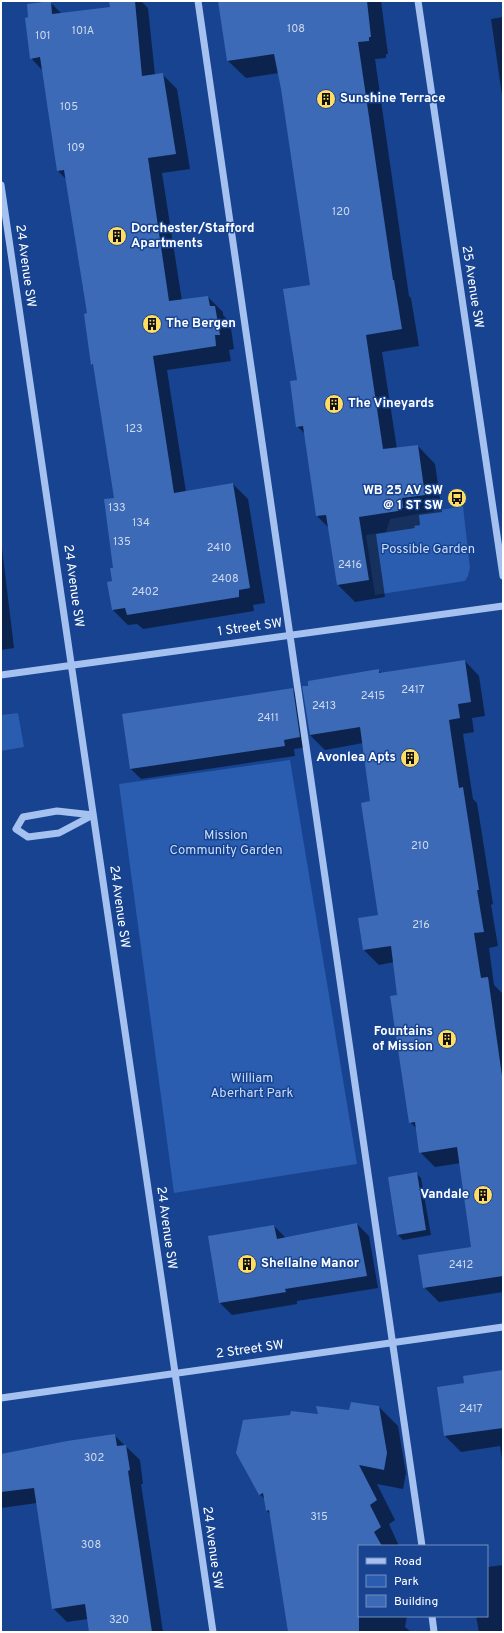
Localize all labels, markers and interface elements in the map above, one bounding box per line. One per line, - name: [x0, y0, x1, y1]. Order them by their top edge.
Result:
- house number: 108: [287, 22, 305, 36]
- house number: 101A: [72, 24, 94, 38]
- house number: 101: [35, 29, 51, 43]
- building icon: Sunshine Terrace: [315, 88, 337, 110]
- place label: Sunshine Terrace: [340, 91, 446, 107]
- house number: 105: [60, 100, 78, 114]
- house number: 109: [67, 141, 85, 155]
- house number: 120: [332, 205, 350, 219]
- place label: Dorchester/Stafford Apartments: [131, 221, 254, 252]
- street label: 24 Avenue SW: [11, 224, 39, 308]
- building icon: Dorchester/Stafford Apartments: [106, 225, 128, 247]
- street label: 25 Avenue SW: [458, 244, 486, 330]
- building icon: The Bergen: [141, 313, 163, 335]
- place label: The Bergen: [166, 316, 236, 332]
- building icon: The Vineyards: [323, 393, 345, 415]
- place label: The Vineyards: [348, 396, 434, 412]
- house number: 123: [125, 422, 143, 436]
- place label: WB 25 AV SW @ 1 ST SW: [363, 483, 443, 514]
- bus stop icon: WB 25 AV SW @ 1 ST SW: [446, 487, 468, 509]
- house number: 133: [108, 501, 126, 515]
- house number: 134: [132, 516, 150, 530]
- house number: 135: [113, 535, 131, 549]
- house number: 2410: [207, 541, 231, 555]
- park label: Possible Garden: [381, 542, 475, 558]
- street label: 24 Avenue SW: [59, 544, 87, 628]
- house number: 2416: [338, 558, 362, 572]
- house number: 2408: [211, 572, 239, 586]
- house number: 2402: [131, 585, 159, 599]
- street label: 1 Street SW: [217, 616, 283, 640]
- house number: 2417: [401, 683, 425, 697]
- house number: 2415: [361, 689, 385, 703]
- house number: 2413: [312, 699, 336, 713]
- house number: 2411: [257, 711, 279, 725]
- building icon: Avonlea Apts: [399, 747, 421, 769]
- place label: Avonlea Apts: [316, 750, 396, 766]
- park label: Mission Community Garden: [170, 828, 282, 859]
- house number: 210: [411, 839, 429, 853]
- street label: 24 Avenue SW: [105, 865, 133, 949]
- house number: 216: [412, 918, 430, 932]
- place label: Fountains of Mission: [372, 1024, 433, 1055]
- building icon: Fountains of Mission: [436, 1028, 458, 1050]
- park label: William Aberhart Park: [211, 1071, 294, 1102]
- building icon: Vandale: [472, 1184, 494, 1206]
- street label: 24 Avenue SW: [152, 1186, 180, 1270]
- place label: Vandale: [420, 1187, 469, 1203]
- building icon: Shellalne Manor: [236, 1253, 258, 1275]
- place label: Shellalne Manor: [261, 1256, 360, 1272]
- house number: 2412: [449, 1258, 473, 1272]
- street label: 2 Street SW: [215, 1337, 285, 1363]
- house number: 2417: [459, 1402, 483, 1416]
- house number: 302: [84, 1451, 104, 1465]
- street label: 24 Avenue SW: [198, 1506, 226, 1590]
- house number: 315: [310, 1510, 328, 1524]
- house number: 308: [81, 1538, 101, 1552]
- legend: [358, 1545, 488, 1617]
- text: Road: [394, 1554, 422, 1570]
- text: Park: [394, 1574, 419, 1590]
- text: Building: [394, 1594, 438, 1610]
- house number: 320: [109, 1613, 129, 1627]

